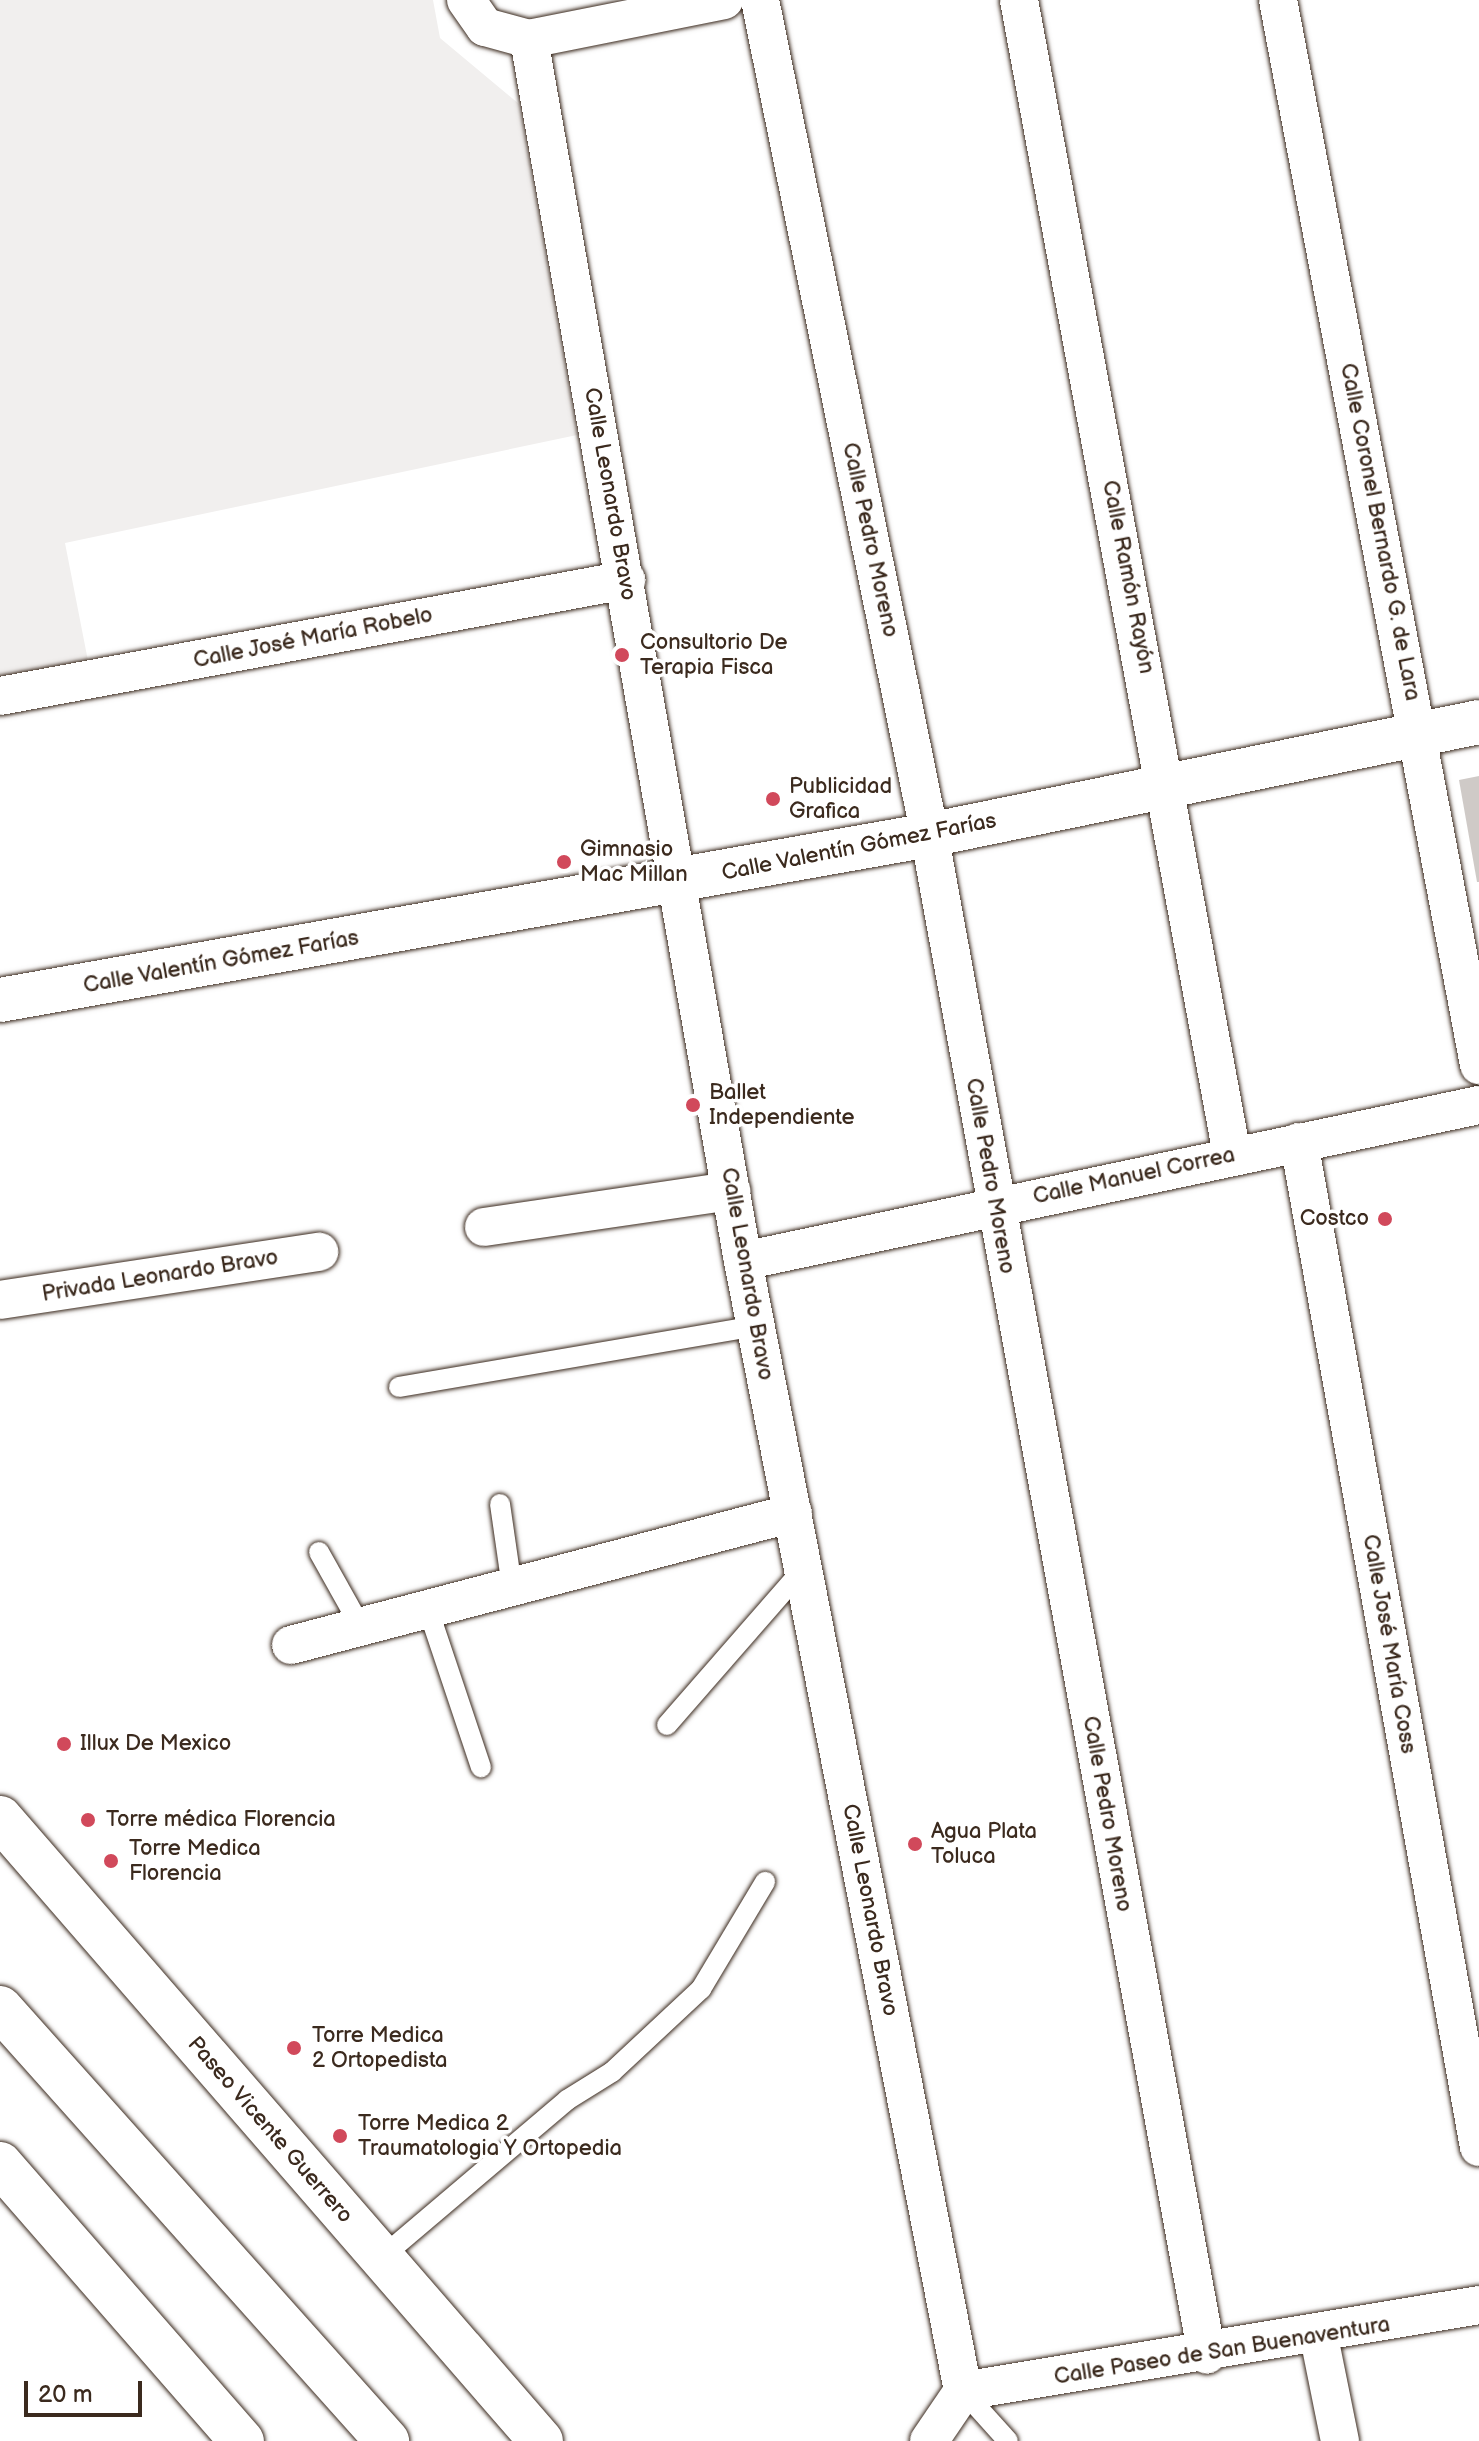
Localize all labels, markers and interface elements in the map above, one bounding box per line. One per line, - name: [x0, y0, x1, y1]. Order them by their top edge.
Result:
- street label: Calle Coronel Bernardo G. de Lara: [1334, 361, 1426, 703]
- street label: Calle Leonardo Bravo: [578, 386, 642, 602]
- street label: Calle Pedro Moreno: [836, 440, 904, 640]
- street label: Calle Ramón Rayón: [1096, 478, 1160, 676]
- street label: Calle José María Robelo: [191, 602, 435, 674]
- place label: Consultorio De Terapia Fisca: [640, 629, 787, 680]
- marker: Consultorio De Terapia Fisca: [611, 644, 633, 666]
- place label: Publicidad Grafica: [789, 773, 892, 824]
- marker: Publicidad Grafica: [764, 790, 782, 808]
- street label: Calle Valentín Gómez Farías: [719, 807, 999, 887]
- place label: Gimnasio Mac Millan: [580, 836, 688, 888]
- marker: Gimnasio Mac Millan: [555, 853, 573, 871]
- street label: Calle Valentín Gómez Farías: [81, 925, 361, 999]
- street label: Calle Pedro Moreno: [960, 1076, 1020, 1276]
- place label: Ballet Independiente: [709, 1079, 854, 1130]
- marker: Ballet Independiente: [684, 1096, 702, 1114]
- street label: Calle Manuel Correa: [1031, 1142, 1237, 1210]
- street label: Calle Leonardo Bravo: [715, 1166, 779, 1382]
- place label: Costco: [1300, 1206, 1369, 1232]
- marker: Costco: [1376, 1210, 1394, 1228]
- street label: Privada Leonardo Bravo: [40, 1244, 280, 1308]
- street label: Calle José María Coss: [1357, 1532, 1421, 1756]
- street label: Calle Pedro Moreno: [1077, 1714, 1137, 1914]
- place label: Illux De Mexico: [80, 1731, 231, 1757]
- marker: Illux De Mexico: [55, 1735, 73, 1753]
- street label: Calle Leonardo Bravo: [836, 1802, 904, 2018]
- place label: Torre médica Florencia: [106, 1807, 336, 1833]
- marker: Torre médica Florencia: [77, 1809, 99, 1831]
- place label: Agua Plata Toluca: [931, 1818, 1037, 1870]
- place label: Torre Medica Florencia: [129, 1835, 261, 1886]
- marker: Agua Plata Toluca: [906, 1835, 924, 1853]
- marker: Torre Medica Florencia: [100, 1850, 122, 1872]
- place label: Torre Medica 2 Ortopedista: [312, 2022, 447, 2074]
- street label: Paseo Vicente Guerrero: [182, 2031, 358, 2229]
- marker: Torre Medica 2 Ortopedista: [283, 2037, 305, 2059]
- place label: Torre Medica 2 Traumatologia Y Ortopedia: [358, 2110, 623, 2162]
- marker: Torre Medica 2 Traumatologia Y Ortopedia: [329, 2125, 351, 2147]
- street label: Calle Paseo de San Buenaventura: [1052, 2311, 1392, 2391]
- scale bar: [28, 2365, 146, 2415]
- text: 20 m: [38, 2380, 93, 2409]

